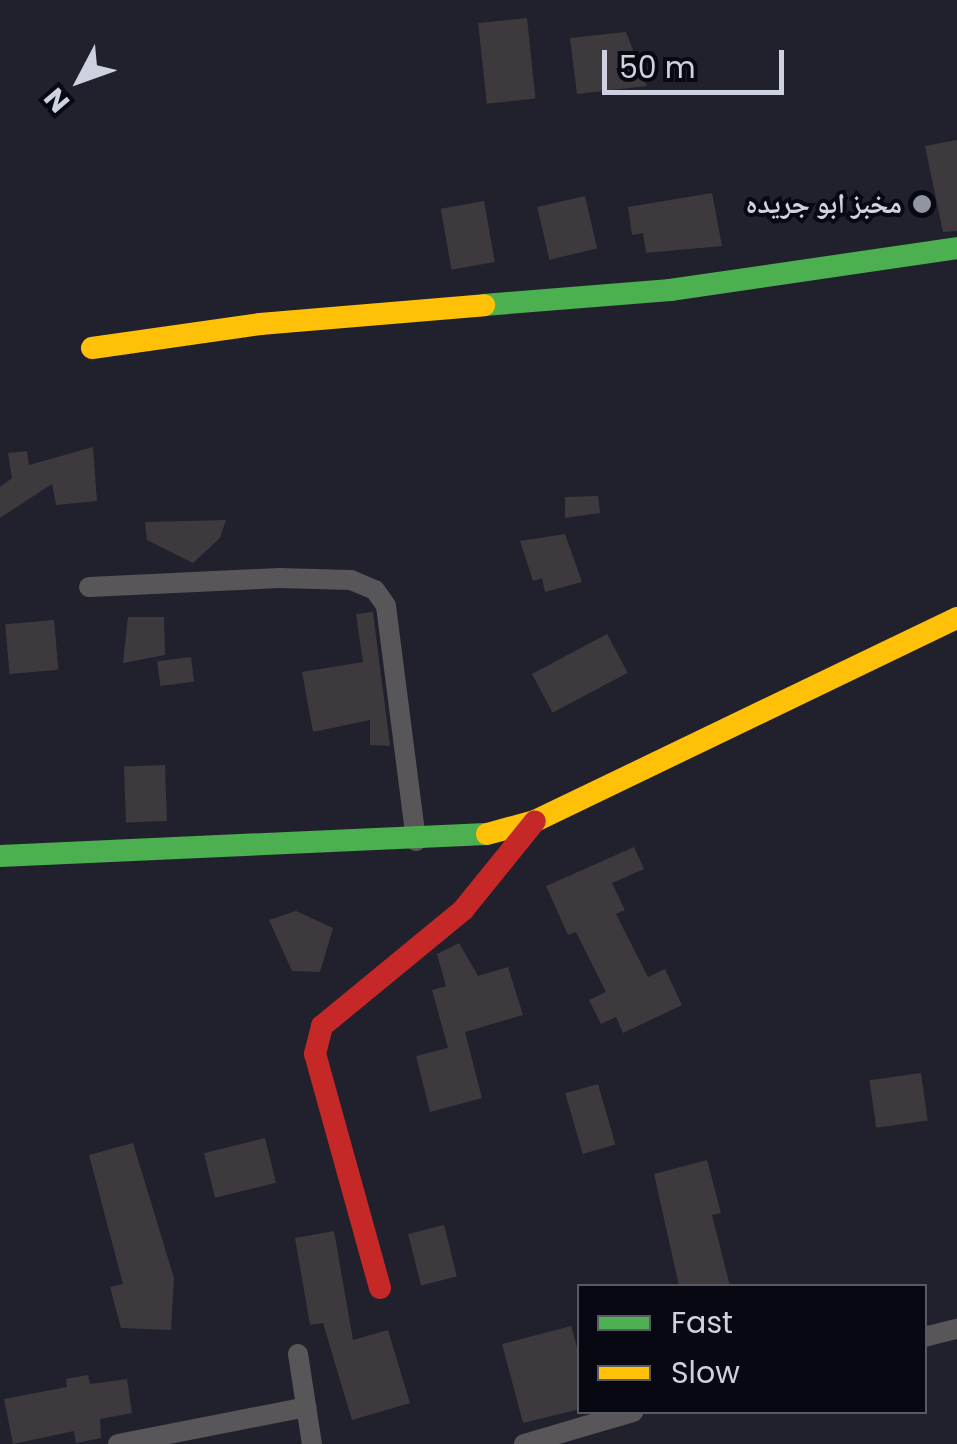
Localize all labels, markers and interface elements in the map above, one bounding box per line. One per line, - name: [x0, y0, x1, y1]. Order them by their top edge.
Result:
- north arrow: [30, 30, 130, 130]
- scale bar: [607, 30, 790, 92]
- text: 50 m: [619, 46, 696, 89]
- text: N: [35, 79, 79, 121]
- place label: مخبز ابو جريده: [746, 187, 902, 221]
- marker: مخبز ابو جريده: [911, 193, 933, 215]
- legend: [577, 1284, 927, 1414]
- text: Fast: [671, 1301, 733, 1344]
- text: Slow: [671, 1351, 740, 1394]

